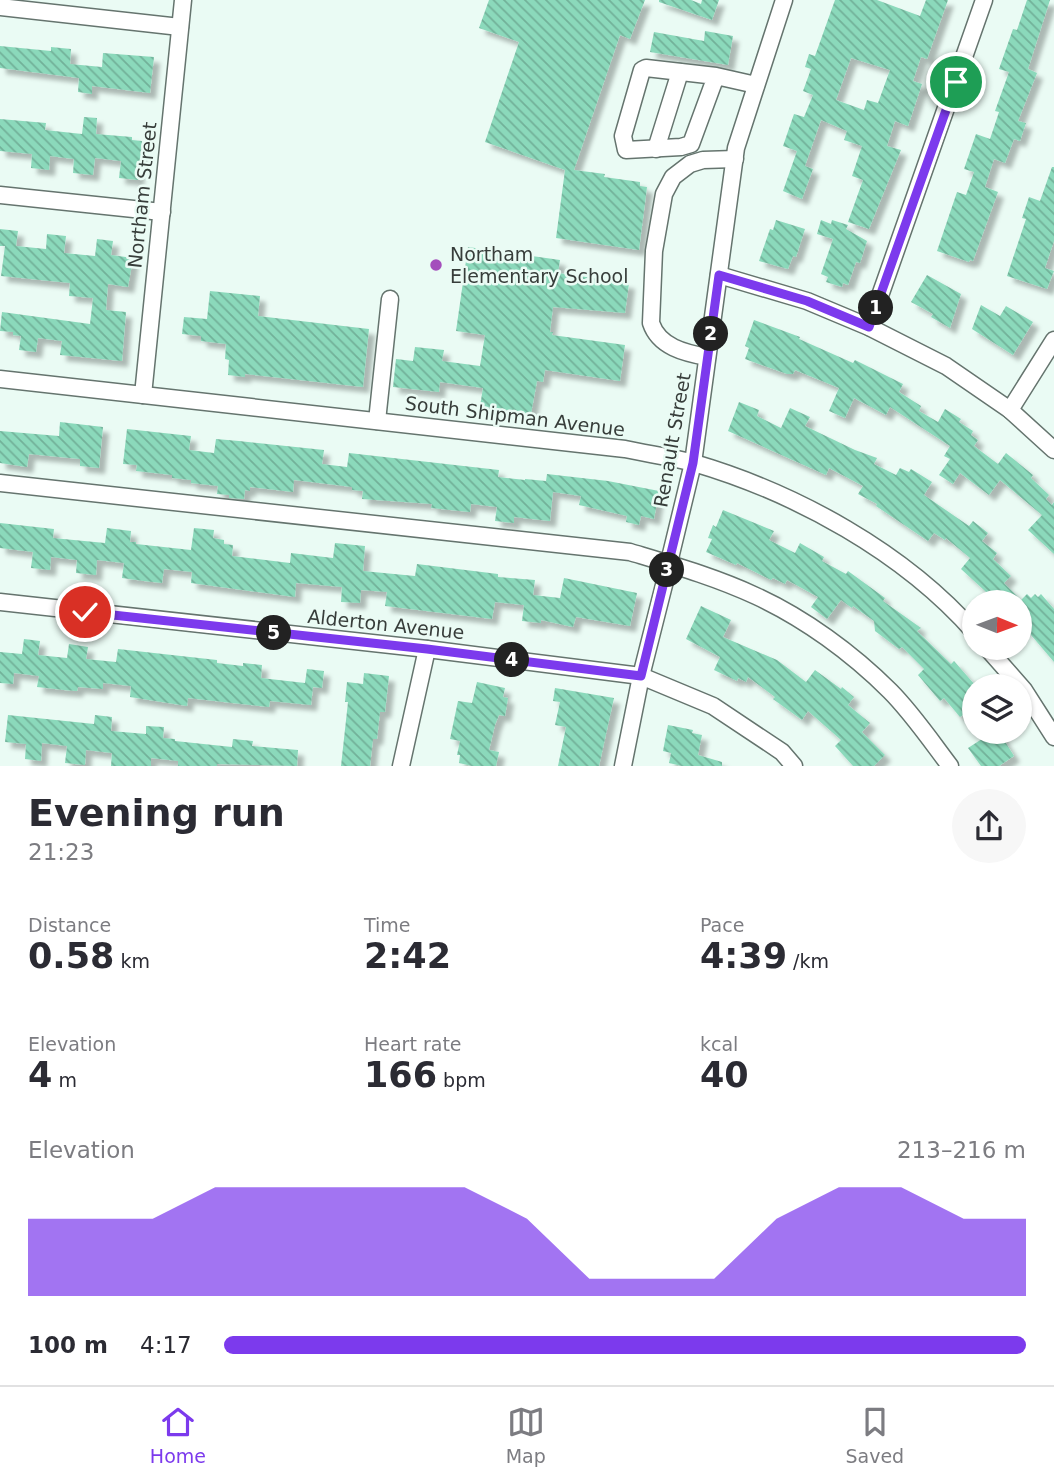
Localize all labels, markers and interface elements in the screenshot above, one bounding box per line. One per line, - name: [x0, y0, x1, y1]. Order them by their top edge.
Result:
- pin: [926, 52, 986, 112]
- icon: arrive: [937, 63, 975, 101]
- street label: Northam Street: [123, 121, 161, 269]
- place label: Northam Elementary School: [450, 243, 628, 287]
- marker: Northam Elementary School: [428, 257, 444, 273]
- pin: 1: [858, 290, 894, 326]
- text: 1: [869, 296, 882, 318]
- pin: 2: [694, 316, 728, 352]
- text: 2: [704, 322, 717, 344]
- street label: Renault Street: [649, 371, 695, 509]
- street label: South Shipman Avenue: [404, 392, 626, 440]
- pin: 3: [650, 552, 684, 588]
- text: 3: [660, 558, 673, 580]
- pin: [55, 582, 115, 642]
- north arrow: [962, 590, 1032, 660]
- map controls: [962, 590, 1032, 744]
- icon: check: [66, 593, 104, 631]
- street label: Alderton Avenue: [306, 605, 466, 643]
- pin: 5: [256, 616, 292, 650]
- text: 5: [267, 621, 280, 643]
- pin: 4: [494, 642, 530, 678]
- text: 4: [505, 648, 518, 670]
- button: layers: [962, 674, 1032, 744]
- button: share: [952, 789, 1026, 863]
- text: Evening run: [28, 791, 285, 835]
- text: 21:23: [28, 839, 94, 865]
- text: Distance: [28, 914, 111, 936]
- text: Time: [364, 914, 411, 936]
- text: Pace: [700, 914, 744, 936]
- text: 0.58: [28, 936, 114, 976]
- text: 2:42: [364, 936, 451, 976]
- text: 4:39: [700, 936, 787, 976]
- text: km: [114, 950, 150, 972]
- text: /km: [787, 950, 829, 972]
- text: Elevation: [28, 1033, 116, 1055]
- text: Heart rate: [364, 1033, 462, 1055]
- text: kcal: [700, 1033, 738, 1055]
- text: 4: [28, 1055, 52, 1095]
- text: 166: [364, 1055, 437, 1095]
- text: 40: [700, 1055, 749, 1095]
- text: m: [52, 1069, 77, 1091]
- text: bpm: [437, 1069, 486, 1091]
- text: Elevation: [28, 1137, 135, 1163]
- text: 213–216 m: [897, 1137, 1026, 1163]
- text: 100 m: [28, 1332, 108, 1358]
- text: 4:17: [140, 1332, 192, 1358]
- tab: Home: [150, 1403, 206, 1467]
- tab: Map: [506, 1403, 546, 1467]
- tab: Saved: [845, 1403, 904, 1467]

